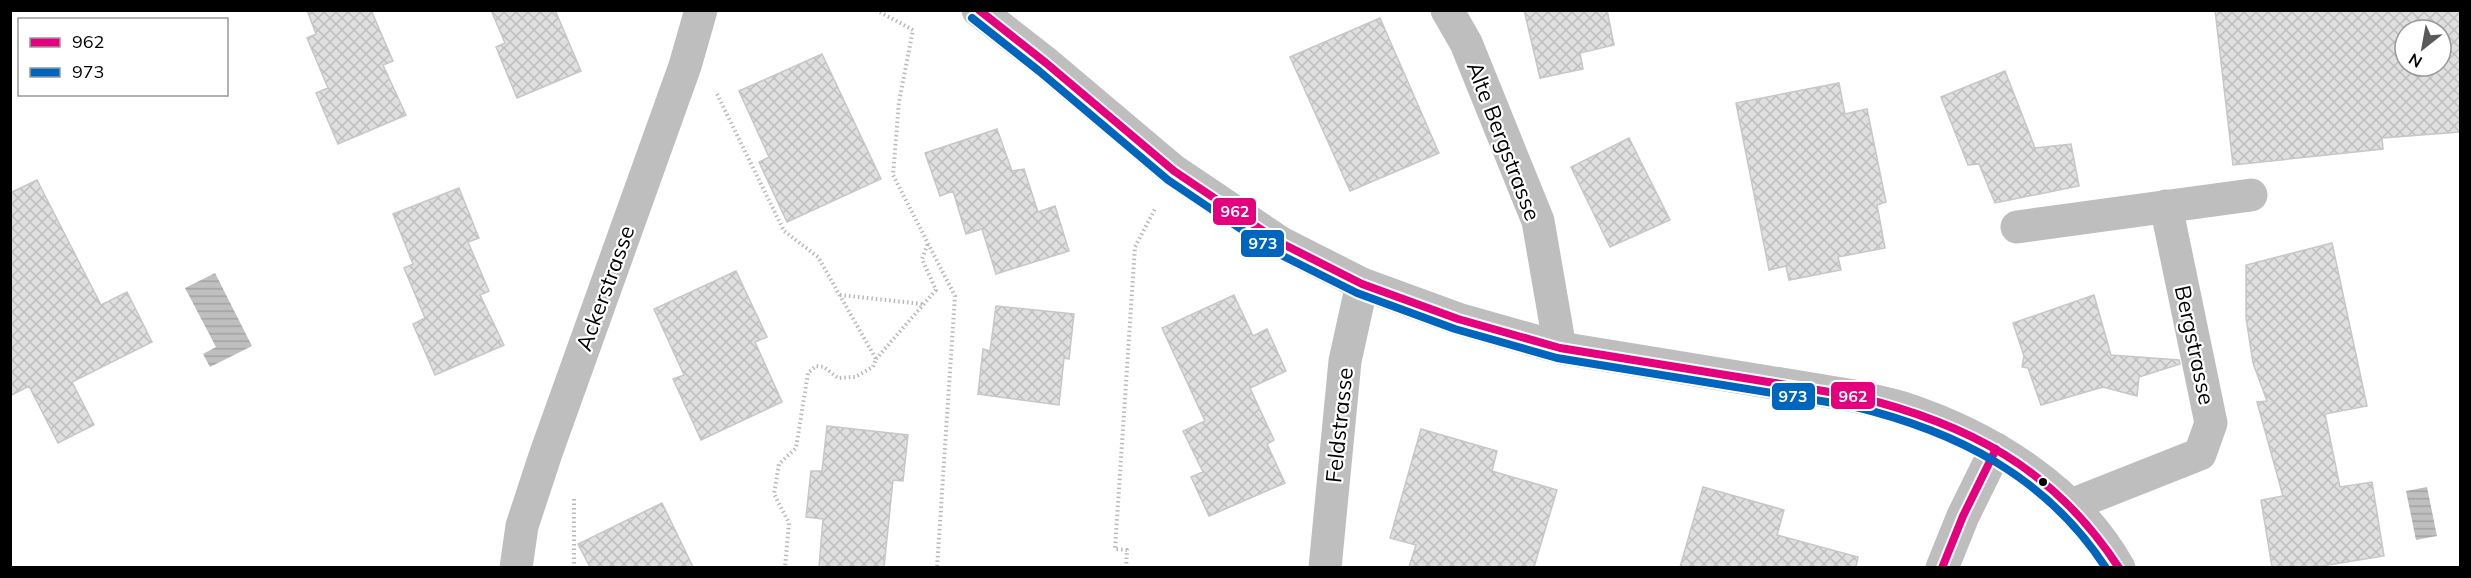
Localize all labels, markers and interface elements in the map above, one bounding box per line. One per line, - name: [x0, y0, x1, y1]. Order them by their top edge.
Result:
- legend: [18, 18, 228, 96]
- north arrow: [2393, 18, 2453, 78]
- text: 962: [72, 30, 104, 53]
- text: N: [2405, 49, 2426, 73]
- street label: Alte Bergstrasse: [1461, 58, 1547, 224]
- text: 973: [72, 60, 104, 83]
- line badge: 962: [1212, 197, 1257, 226]
- text: 962: [1221, 201, 1249, 221]
- street label: Ackerstrasse: [569, 222, 641, 354]
- line badge: 973: [1240, 229, 1285, 258]
- text: 973: [1249, 233, 1277, 253]
- street label: Bergstrasse: [2169, 283, 2221, 407]
- street label: Feldstrasse: [1319, 366, 1359, 484]
- line badge: 962: [1830, 381, 1876, 410]
- line badge: 973: [1771, 382, 1816, 411]
- text: 973: [1779, 386, 1807, 406]
- text: 962: [1839, 386, 1867, 406]
- unlabelled marker: [2037, 476, 2049, 488]

